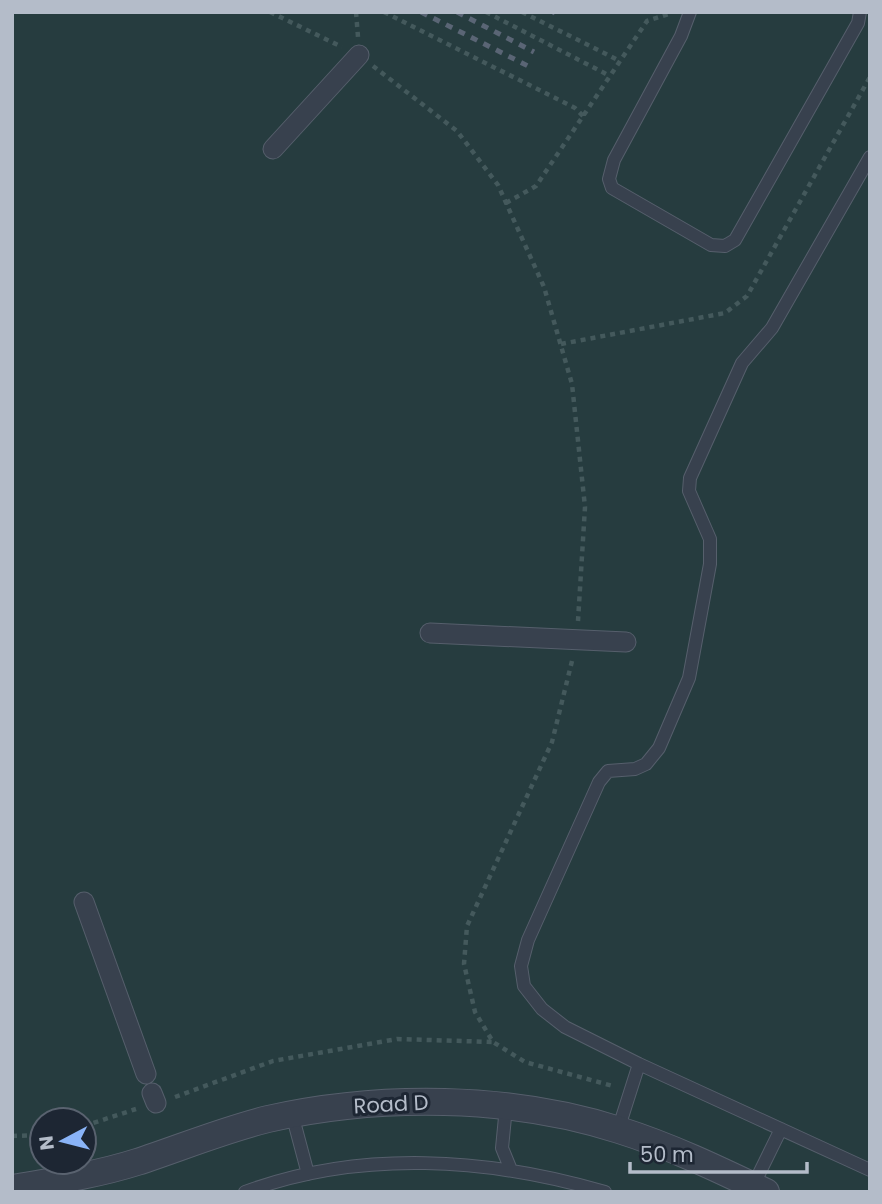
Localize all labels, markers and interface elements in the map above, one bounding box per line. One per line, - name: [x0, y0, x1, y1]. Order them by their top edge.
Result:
- street label: Road D: [353, 1088, 429, 1120]
- north arrow: [28, 1106, 98, 1176]
- scale bar: [630, 1130, 807, 1174]
- text: N: [32, 1134, 61, 1152]
- text: 50 m: [640, 1140, 694, 1169]

